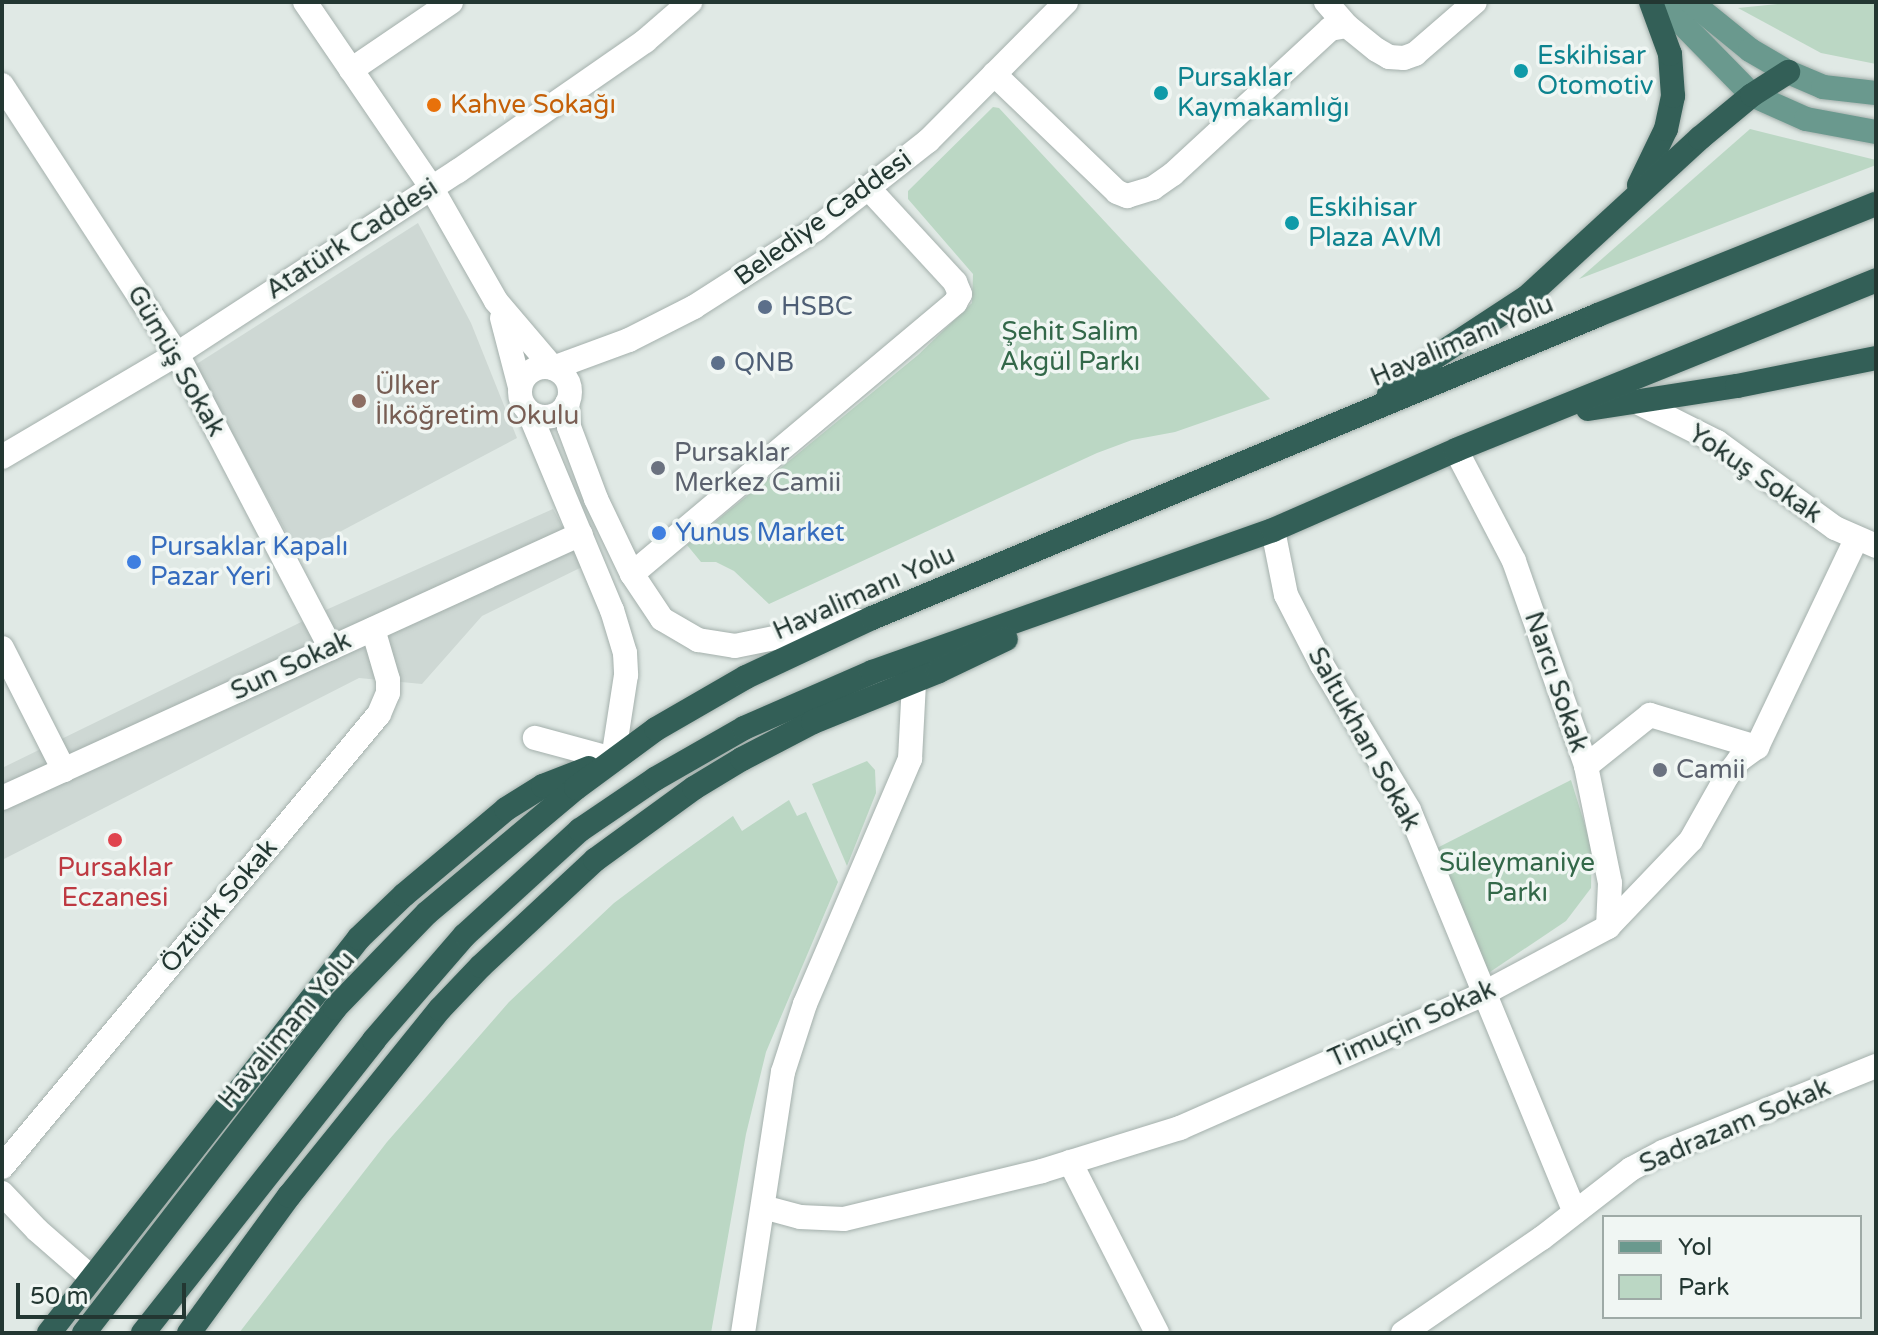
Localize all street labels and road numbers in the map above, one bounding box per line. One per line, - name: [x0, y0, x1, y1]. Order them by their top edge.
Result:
- street label: Belediye Caddesi: [728, 143, 918, 293]
- street label: Atatürk Caddesi: [260, 172, 444, 306]
- street label: Gümüş Sokak: [120, 280, 232, 442]
- street label: Havalimanı Yolu: [1366, 288, 1558, 394]
- street label: Yokuş Sokak: [1682, 418, 1828, 530]
- street label: Havalimanı Yolu: [768, 539, 960, 647]
- street label: Narcı Sokak: [1517, 608, 1595, 756]
- street label: Sun Sokak: [226, 625, 356, 707]
- street label: Saltukhan Sokak: [1301, 642, 1427, 836]
- street label: Öztürk Sokak: [154, 833, 284, 979]
- street label: Havalimanı Yolu: [212, 945, 362, 1115]
- street label: Timuçin Sokak: [1324, 973, 1500, 1075]
- street label: Sadrazam Sokak: [1635, 1072, 1835, 1180]

